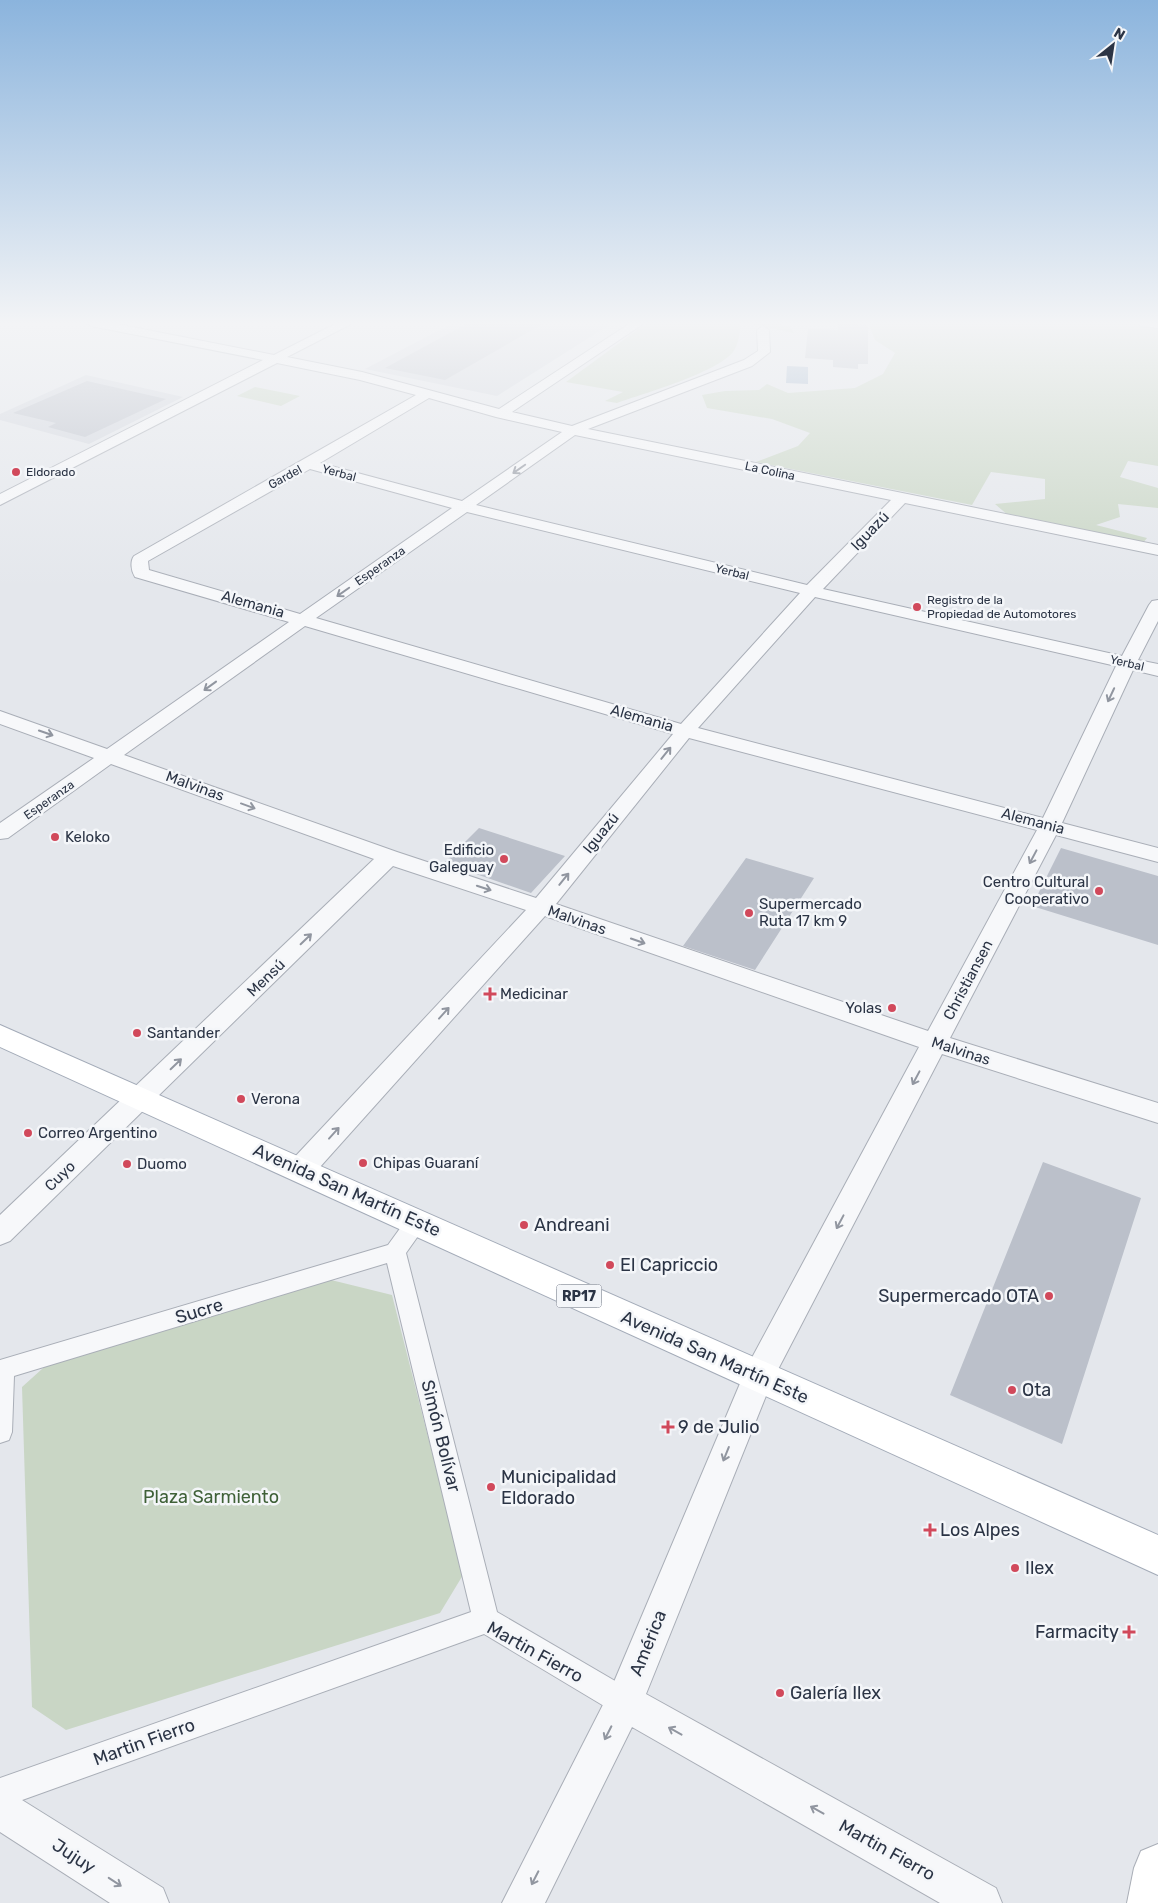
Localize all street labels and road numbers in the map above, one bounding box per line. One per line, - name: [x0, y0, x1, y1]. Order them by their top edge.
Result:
- street label: La Colina: [744, 459, 796, 483]
- street label: Gardel: [266, 462, 304, 492]
- street label: Yerbal: [320, 462, 358, 484]
- street label: Iguazú: [847, 508, 893, 554]
- street label: Esperanza: [352, 544, 408, 588]
- street label: Yerbal: [713, 561, 751, 583]
- street label: Alemania: [219, 586, 287, 622]
- street label: Yerbal: [1109, 652, 1146, 674]
- street label: Alemania: [608, 700, 676, 736]
- street label: Malvinas: [163, 767, 227, 805]
- street label: Esperanza: [21, 778, 77, 822]
- street label: Alemania: [999, 804, 1067, 838]
- street label: Iguazú: [579, 809, 623, 857]
- street label: Malvinas: [545, 902, 609, 939]
- street label: Christiansen: [939, 937, 997, 1023]
- street label: Mensú: [243, 956, 289, 1000]
- street label: Malvinas: [929, 1033, 993, 1069]
- street label: Avenida San Martín Este: [250, 1139, 444, 1241]
- street label: Cuyo: [41, 1157, 79, 1195]
- road number: RP17: [556, 1284, 602, 1308]
- street label: Sucre: [172, 1293, 226, 1329]
- street label: Avenida San Martín Este: [618, 1306, 812, 1408]
- street label: Simón Bolívar: [416, 1378, 466, 1494]
- street label: América: [625, 1607, 671, 1679]
- street label: Martin Fierro: [483, 1617, 587, 1687]
- street label: Martin Fierro: [90, 1713, 198, 1771]
- street label: Martin Fierro: [835, 1815, 939, 1885]
- street label: Jujuy: [48, 1834, 100, 1878]

